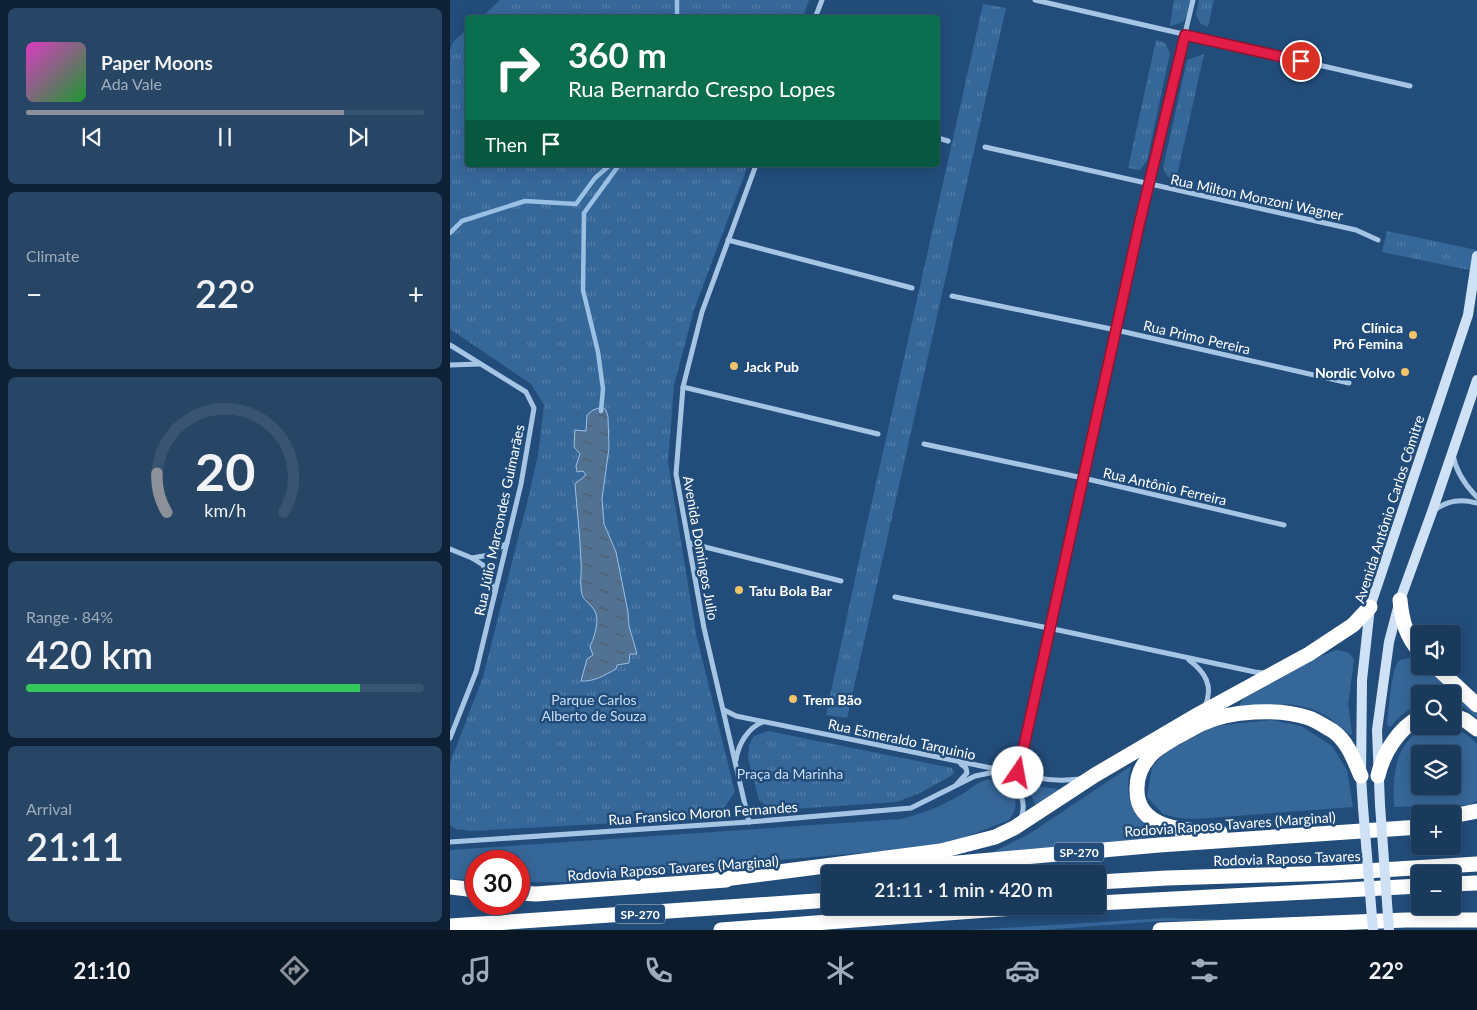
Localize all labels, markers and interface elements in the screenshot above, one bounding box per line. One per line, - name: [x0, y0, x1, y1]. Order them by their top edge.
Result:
- text: 360 m: [568, 33, 667, 75]
- icon: right: [485, 35, 550, 100]
- pin: [1280, 40, 1322, 82]
- icon: arrive: [1287, 47, 1315, 75]
- text: Paper Moons: [101, 51, 213, 74]
- text: Ada Vale: [101, 74, 162, 93]
- text: Rua Bernardo Crespo Lopes: [568, 75, 835, 102]
- icon: previous: [78, 123, 106, 151]
- icon: pause: [211, 123, 239, 151]
- icon: next: [344, 123, 372, 151]
- icon: arrive: [537, 130, 565, 158]
- text: Then: [485, 133, 527, 156]
- street label: Rua Milton Monzoni Wagner: [1169, 170, 1345, 224]
- text: Climate: [26, 246, 79, 265]
- text: 22°: [195, 270, 255, 316]
- text: −: [26, 277, 42, 311]
- text: +: [408, 277, 424, 311]
- street label: Rua Primo Pereira: [1142, 316, 1252, 358]
- place label: Clínica Pró Femina: [1333, 319, 1403, 352]
- marker: Clínica Pró Femina: [1407, 329, 1419, 341]
- place label: Jack Pub: [744, 358, 799, 375]
- marker: Jack Pub: [728, 360, 740, 372]
- place label: Nordic Volvo: [1315, 364, 1395, 381]
- marker: Nordic Volvo: [1399, 366, 1411, 378]
- street label: Avenida Antônio Carlos Cômitre: [1351, 413, 1427, 605]
- street label: Rua Júlio Marcondes Guimarães: [470, 423, 528, 617]
- text: 20: [195, 440, 255, 502]
- street label: Rua Antônio Ferreira: [1101, 463, 1229, 509]
- street label: Avenida Domingos Julio: [680, 474, 722, 622]
- text: km/h: [204, 499, 246, 521]
- place label: Tatu Bola Bar: [749, 582, 833, 599]
- marker: Tatu Bola Bar: [733, 584, 745, 596]
- text: Range · 84%: [26, 607, 113, 626]
- map controls: [1411, 625, 1461, 915]
- button: sound: [1411, 625, 1461, 675]
- text: 420 km: [26, 631, 153, 677]
- button: search: [1411, 685, 1461, 735]
- park label: Parque Carlos Alberto de Souza: [542, 691, 647, 724]
- place label: Trem Bão: [803, 691, 862, 708]
- marker: Trem Bão: [787, 693, 799, 705]
- street label: Rua Esmeraldo Tarquinio: [827, 715, 977, 763]
- button: layers: [1411, 745, 1461, 795]
- position arrow: [991, 746, 1043, 798]
- park label: Praça da Marinha: [737, 765, 843, 782]
- street label: Rua Fransico Moron Fernandes: [608, 798, 798, 828]
- text: Arrival: [26, 799, 72, 818]
- button: +: [1411, 805, 1461, 855]
- street label: Rodovia Raposo Tavares (Marginal): [1124, 808, 1336, 840]
- text: 21:11: [26, 823, 124, 869]
- road number: SP-270: [1054, 842, 1104, 862]
- street label: Rodovia Raposo Tavares: [1213, 847, 1361, 869]
- speed limit sign: 30: [465, 850, 530, 915]
- street label: Rodovia Raposo Tavares (Marginal): [567, 852, 779, 884]
- button: −: [1411, 865, 1461, 915]
- text: 21:11 · 1 min · 420 m: [874, 878, 1053, 901]
- road number: SP-270: [615, 904, 665, 924]
- icon: directions: [277, 953, 312, 988]
- icon: music: [459, 953, 494, 988]
- icon: phone: [641, 953, 676, 988]
- icon: climate: [823, 953, 858, 988]
- icon: car: [1005, 953, 1040, 988]
- icon: filters: [1187, 953, 1222, 988]
- text: 21:10: [73, 957, 130, 984]
- text: 22°: [1369, 957, 1403, 984]

